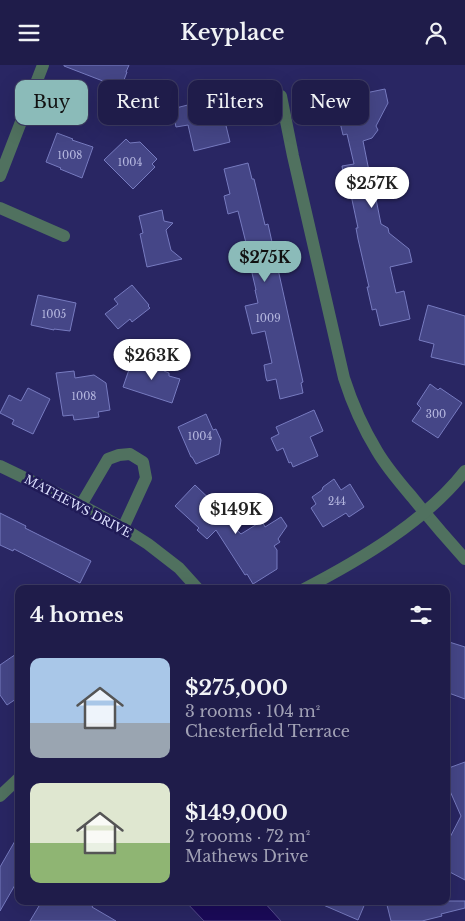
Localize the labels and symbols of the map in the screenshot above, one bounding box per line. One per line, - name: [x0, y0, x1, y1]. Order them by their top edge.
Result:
- house number: 1008: [58, 149, 82, 162]
- house number: 1004: [118, 156, 142, 169]
- pin: $257K: [337, 167, 407, 209]
- pin: $275K: [230, 241, 300, 283]
- house number: 1005: [42, 308, 67, 321]
- house number: 1009: [255, 312, 281, 325]
- pin: $263K: [117, 339, 187, 381]
- house number: 1008: [72, 390, 96, 403]
- house number: 300: [426, 408, 446, 421]
- house number: 1004: [188, 430, 212, 443]
- street label: MATHEWS DRIVE: [22, 471, 134, 541]
- pin: $149K: [201, 493, 271, 535]
- house number: 244: [328, 495, 346, 508]

